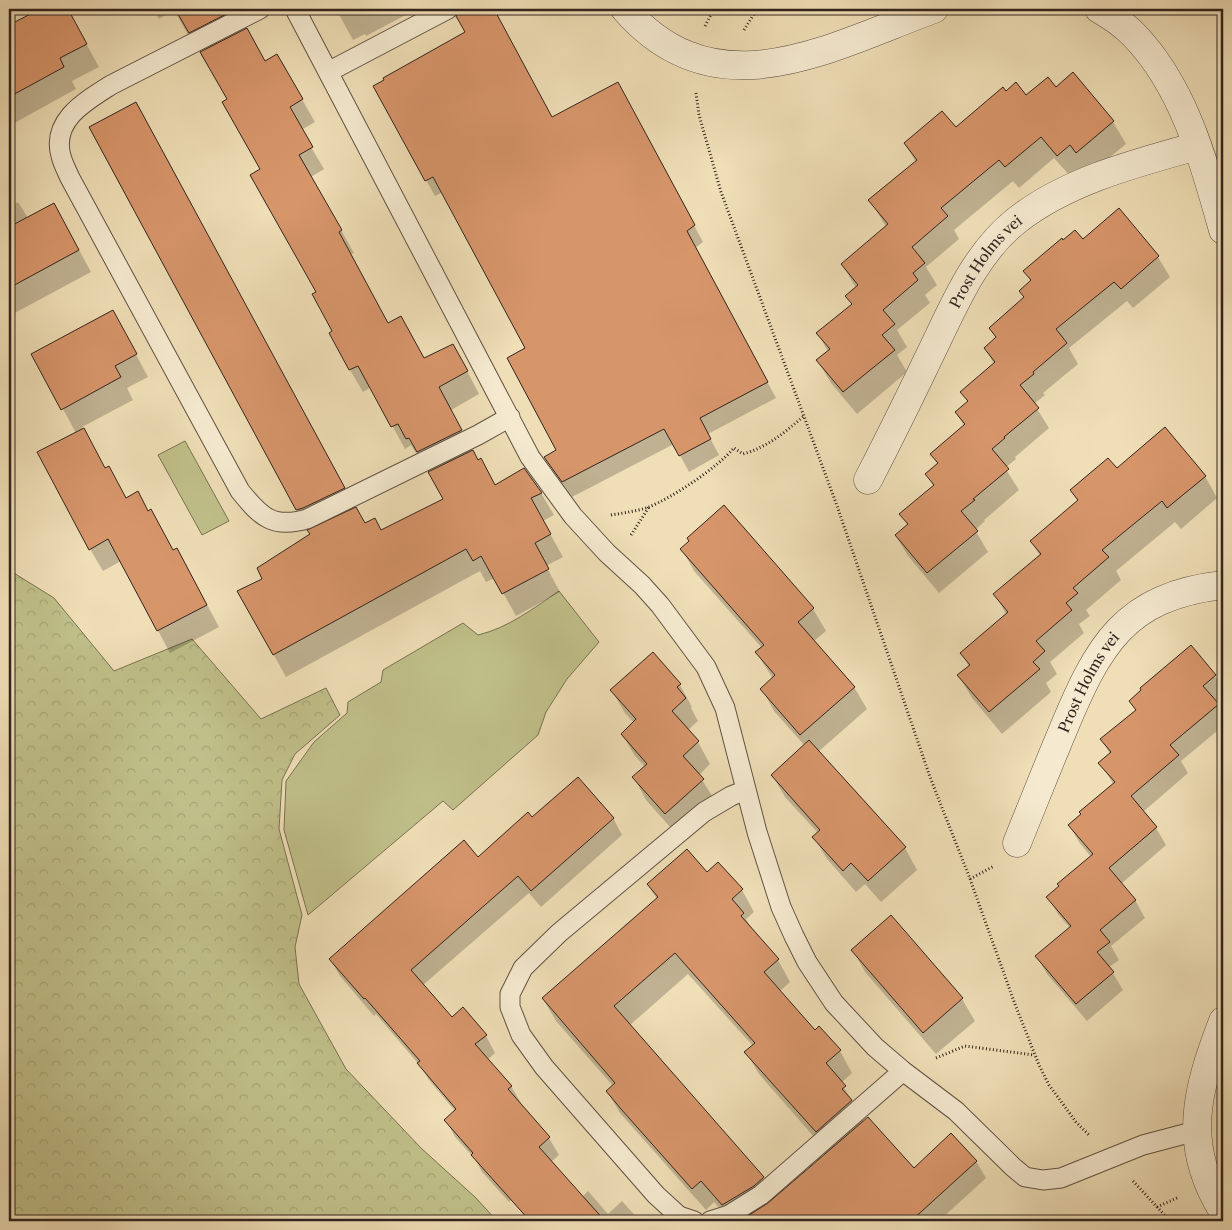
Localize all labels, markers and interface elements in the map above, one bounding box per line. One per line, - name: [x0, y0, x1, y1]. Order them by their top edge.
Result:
- street label: Prost Holms vei: [945, 210, 1026, 311]
- street label: Prost Holms vei: [1053, 627, 1123, 735]

